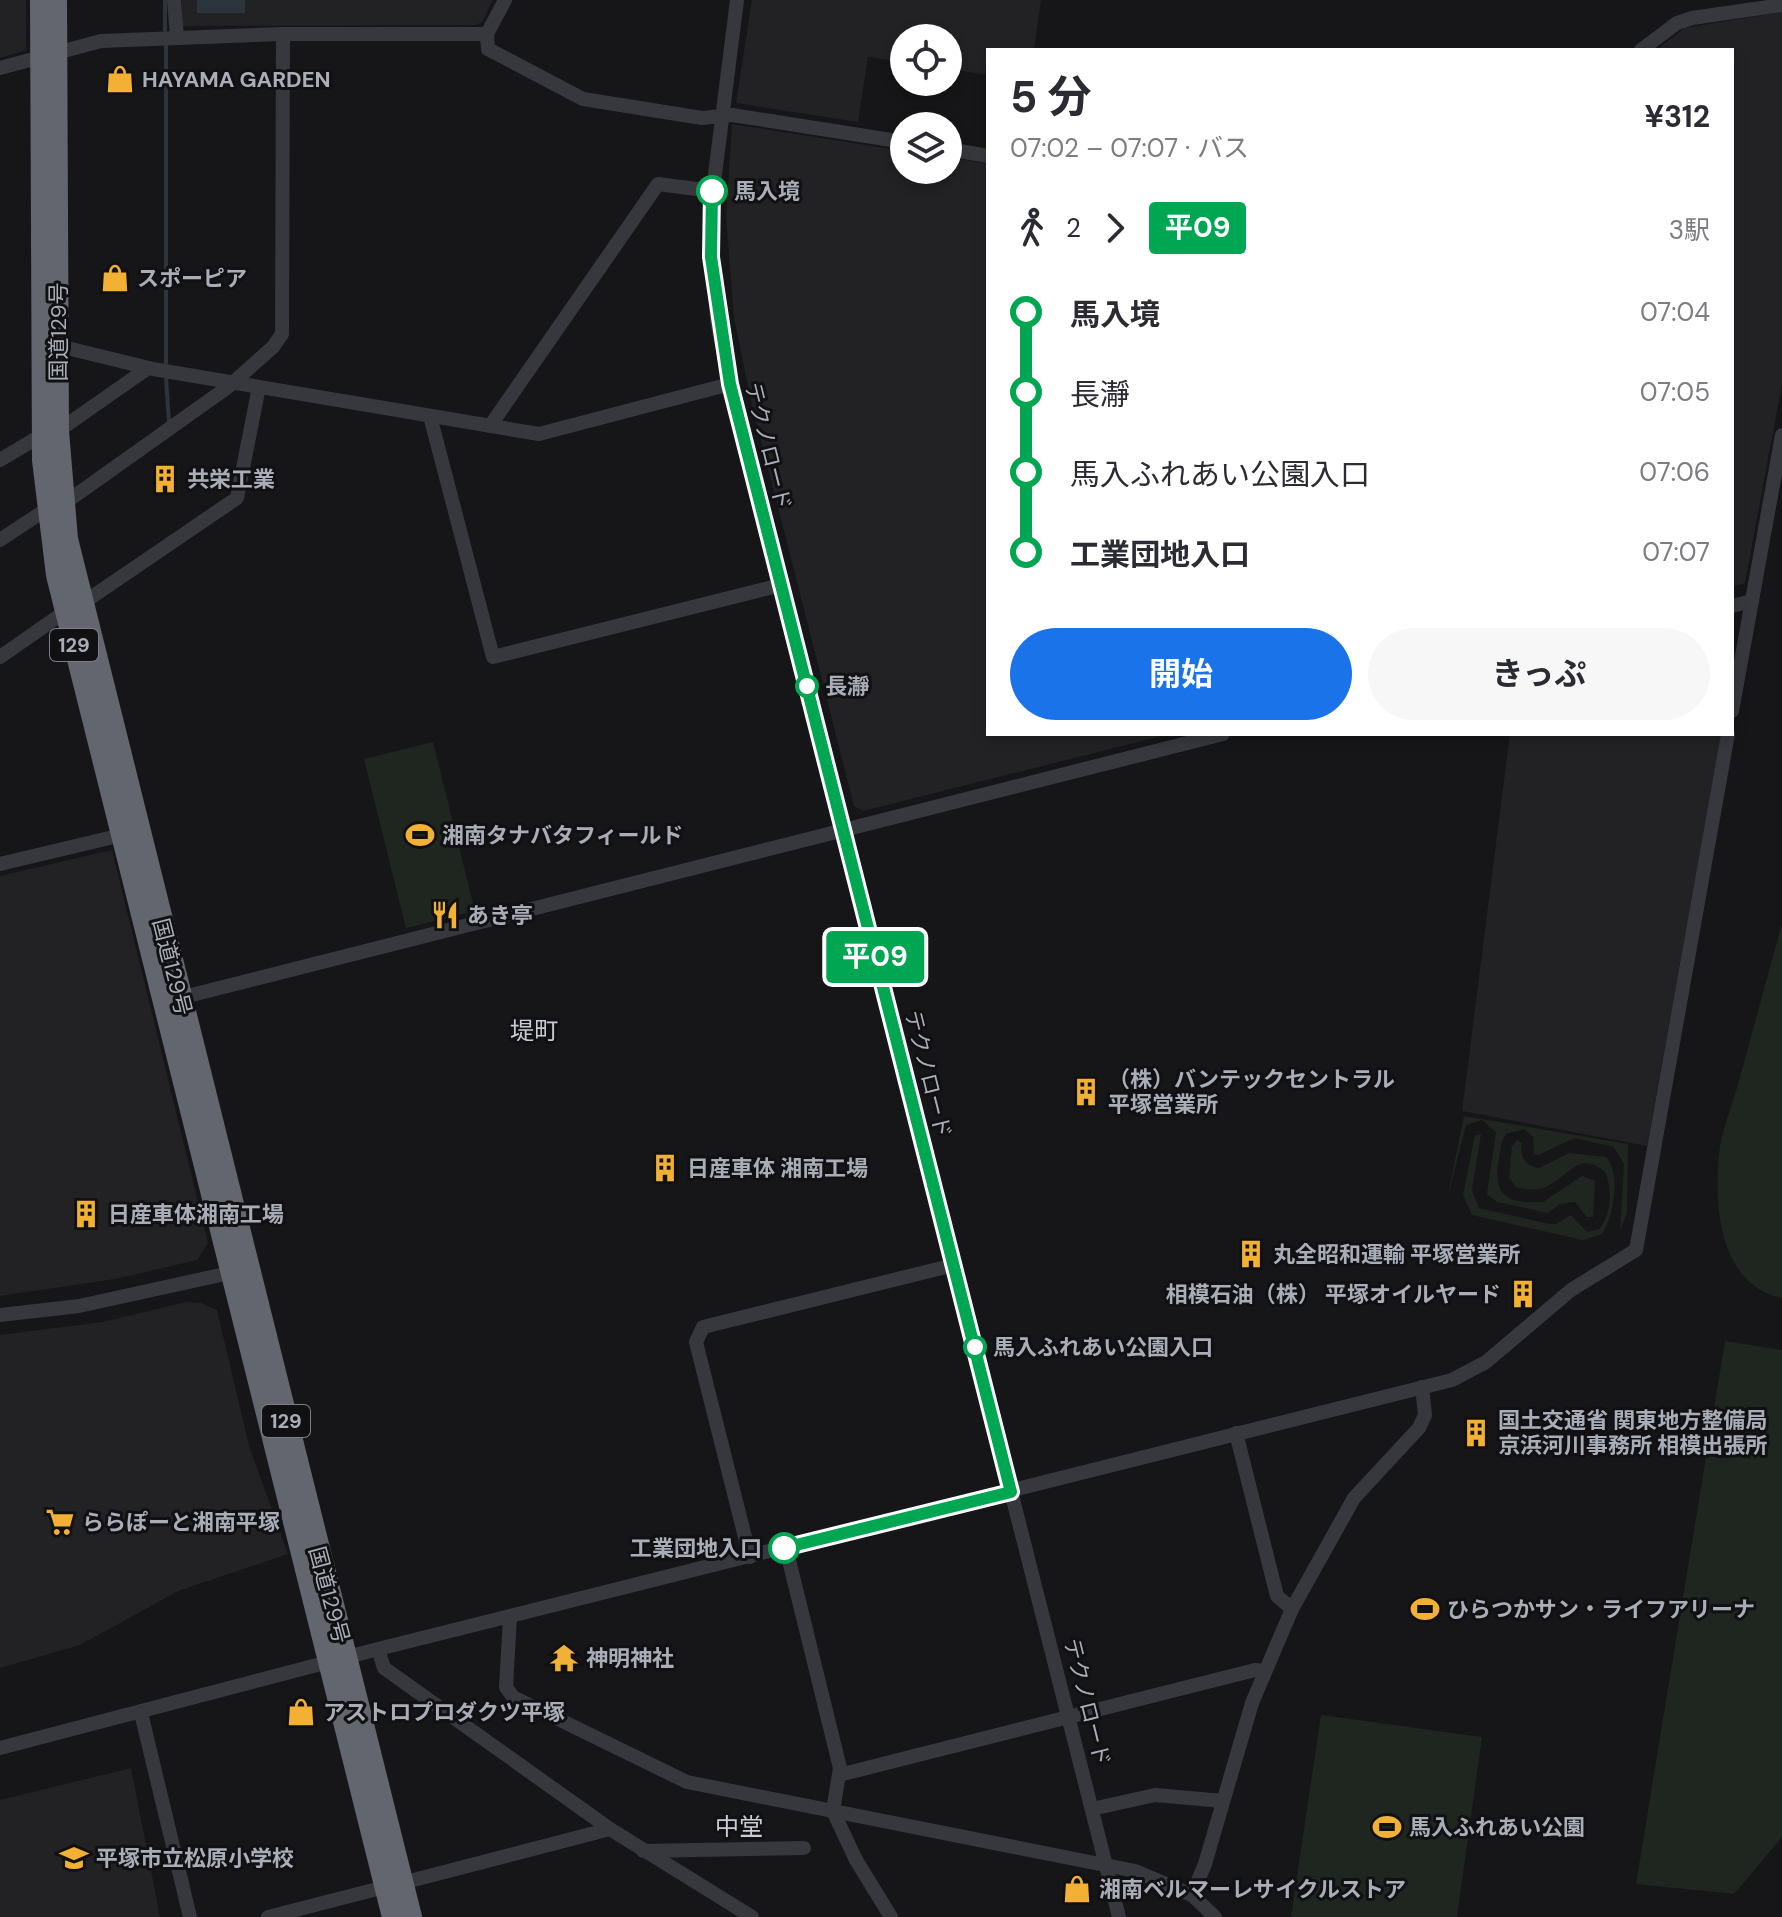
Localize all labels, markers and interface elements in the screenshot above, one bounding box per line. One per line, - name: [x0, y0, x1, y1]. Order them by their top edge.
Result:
- map controls: [890, 24, 962, 184]
- button: locate: [890, 24, 962, 96]
- shop icon: HAYAMA GARDEN: [105, 64, 135, 94]
- place label: HAYAMA GARDEN: [142, 65, 331, 94]
- text: 5 分: [1010, 68, 1092, 126]
- text: ¥312: [1644, 97, 1710, 136]
- button: layers: [890, 112, 962, 184]
- text: 07:02 – 07:07 · バス: [1010, 131, 1249, 165]
- marker: 馬入境: [697, 176, 727, 206]
- place label: 馬入境: [734, 177, 800, 206]
- icon: walk: [1010, 206, 1054, 250]
- icon: forward: [1093, 206, 1137, 250]
- text: 平09: [1165, 209, 1230, 246]
- text: 2: [1066, 211, 1081, 245]
- text: 3駅: [1669, 213, 1710, 247]
- shop icon: スポーピア: [100, 263, 130, 293]
- place label: スポーピア: [137, 264, 247, 293]
- street label: 国道129号: [44, 282, 73, 382]
- text: 馬入境: [1070, 295, 1160, 334]
- text: 07:04: [1640, 295, 1710, 329]
- text: 長瀞: [1070, 375, 1130, 414]
- text: 07:05: [1640, 375, 1710, 409]
- street label: テクノロード: [738, 379, 798, 513]
- text: 馬入ふれあい公園入口: [1070, 455, 1370, 494]
- text: 07:06: [1639, 455, 1710, 489]
- building icon: 共栄工業: [150, 464, 180, 494]
- place label: 共栄工業: [187, 465, 275, 494]
- text: 工業団地入口: [1070, 535, 1250, 574]
- text: 07:07: [1642, 535, 1710, 569]
- button: 開始: [1010, 628, 1352, 720]
- button: きっぷ: [1368, 628, 1710, 720]
- road number: 129: [50, 629, 98, 661]
- place label: 長瀞: [825, 672, 869, 701]
- marker: 長瀞: [796, 675, 818, 697]
- sports icon: 湘南タナバタフィールド: [405, 820, 435, 850]
- place label: 湘南タナバタフィールド: [442, 821, 684, 850]
- restaurant icon: あき亭: [430, 900, 460, 930]
- place label: あき亭: [467, 901, 533, 930]
- street label: 国道129号: [146, 915, 198, 1019]
- line badge: 平09: [829, 931, 921, 983]
- text: 平09: [842, 938, 908, 975]
- street label: テクノロード: [898, 1007, 958, 1141]
- district label: 堤町: [510, 1015, 558, 1046]
- place label: （株）バンテックセントラル 平塚営業所: [1108, 1065, 1395, 1119]
- building icon: （株）バンテックセントラル 平塚営業所: [1071, 1077, 1101, 1107]
- building icon: 日産車体 湘南工場: [650, 1153, 680, 1183]
- place label: 日産車体 湘南工場: [687, 1154, 868, 1183]
- building icon: 日産車体湘南工場: [71, 1199, 101, 1229]
- place label: 日産車体湘南工場: [108, 1200, 284, 1229]
- building icon: 丸全昭和運輸 平塚営業所: [1236, 1239, 1266, 1269]
- place label: 丸全昭和運輸 平塚営業所: [1273, 1240, 1520, 1269]
- building icon: 相模石油（株） 平塚オイルヤード: [1508, 1279, 1538, 1309]
- place label: 相模石油（株） 平塚オイルヤード: [1166, 1280, 1501, 1309]
- place label: 馬入ふれあい公園入口: [993, 1333, 1213, 1362]
- marker: 馬入ふれあい公園入口: [964, 1336, 986, 1358]
- road number: 129: [262, 1405, 310, 1437]
- place label: 国土交通省 関東地方整備局 京浜河川事務所 相模出張所: [1498, 1406, 1767, 1460]
- building icon: 国土交通省 関東地方整備局 京浜河川事務所 相模出張所: [1461, 1418, 1491, 1448]
- supermarket icon: ららぽーと湘南平塚: [45, 1507, 75, 1537]
- place label: ららぽーと湘南平塚: [82, 1508, 280, 1537]
- marker: 工業団地入口: [769, 1533, 799, 1563]
- place label: 工業団地入口: [630, 1534, 762, 1563]
- street label: 国道129号: [302, 1543, 356, 1647]
- sports icon: ひらつかサン・ライフアリーナ: [1410, 1594, 1440, 1624]
- place label: ひらつかサン・ライフアリーナ: [1447, 1595, 1755, 1624]
- street label: テクノロード: [1057, 1635, 1117, 1769]
- temple icon: 神明神社: [549, 1643, 579, 1673]
- place label: 神明神社: [586, 1644, 674, 1673]
- shop icon: アストロプロダクツ平塚: [286, 1697, 316, 1727]
- place label: アストロプロダクツ平塚: [323, 1698, 565, 1727]
- district label: 中堂: [715, 1811, 763, 1842]
- sports icon: 馬入ふれあい公園: [1372, 1812, 1402, 1842]
- place label: 馬入ふれあい公園: [1409, 1813, 1585, 1842]
- school or university icon: 平塚市立松原小学校: [59, 1843, 89, 1873]
- place label: 平塚市立松原小学校: [96, 1844, 294, 1873]
- shop icon: 湘南ベルマーレサイクルストア: [1062, 1874, 1092, 1904]
- place label: 湘南ベルマーレサイクルストア: [1099, 1875, 1406, 1904]

